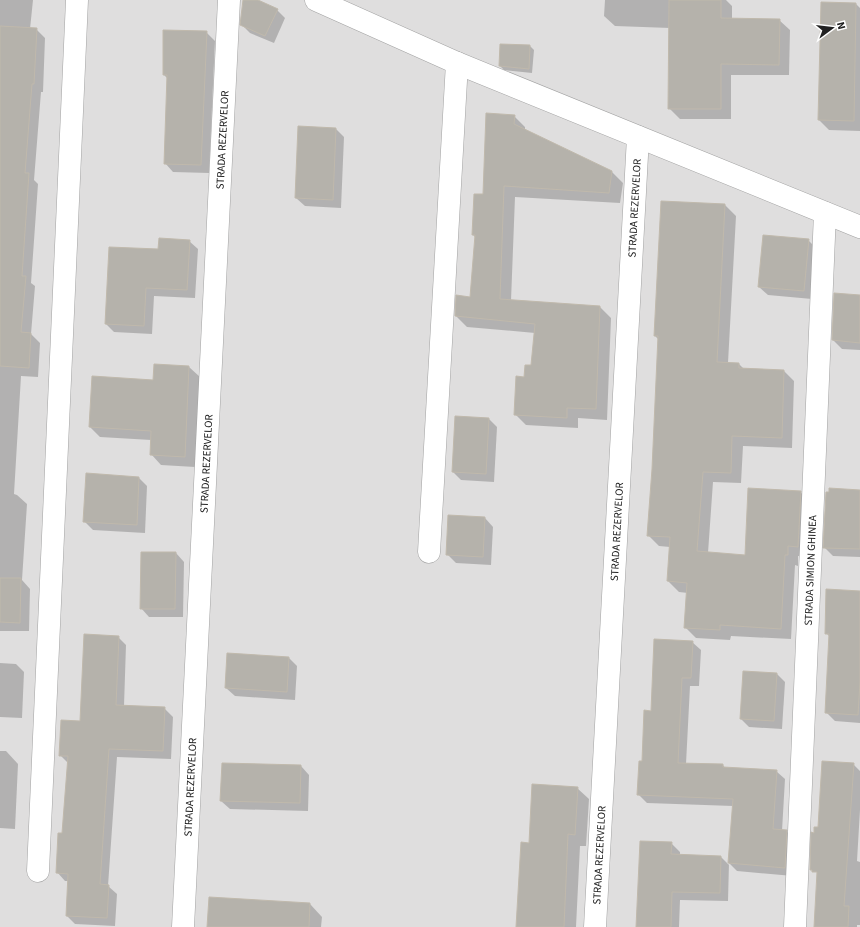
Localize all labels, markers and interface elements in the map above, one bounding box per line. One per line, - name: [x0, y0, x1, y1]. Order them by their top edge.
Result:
- north arrow: [812, 8, 852, 48]
- text: N: [833, 20, 849, 31]
- street label: STRADA REZERVELOR: [212, 90, 232, 190]
- street label: STRADA REZERVELOR: [624, 158, 644, 258]
- street label: STRADA REZERVELOR: [196, 414, 216, 513]
- street label: STRADA REZERVELOR: [606, 482, 627, 581]
- street label: STRADA SIMION GHINEA: [800, 515, 820, 626]
- street label: STRADA REZERVELOR: [180, 737, 200, 837]
- street label: STRADA REZERVELOR: [589, 805, 609, 905]

